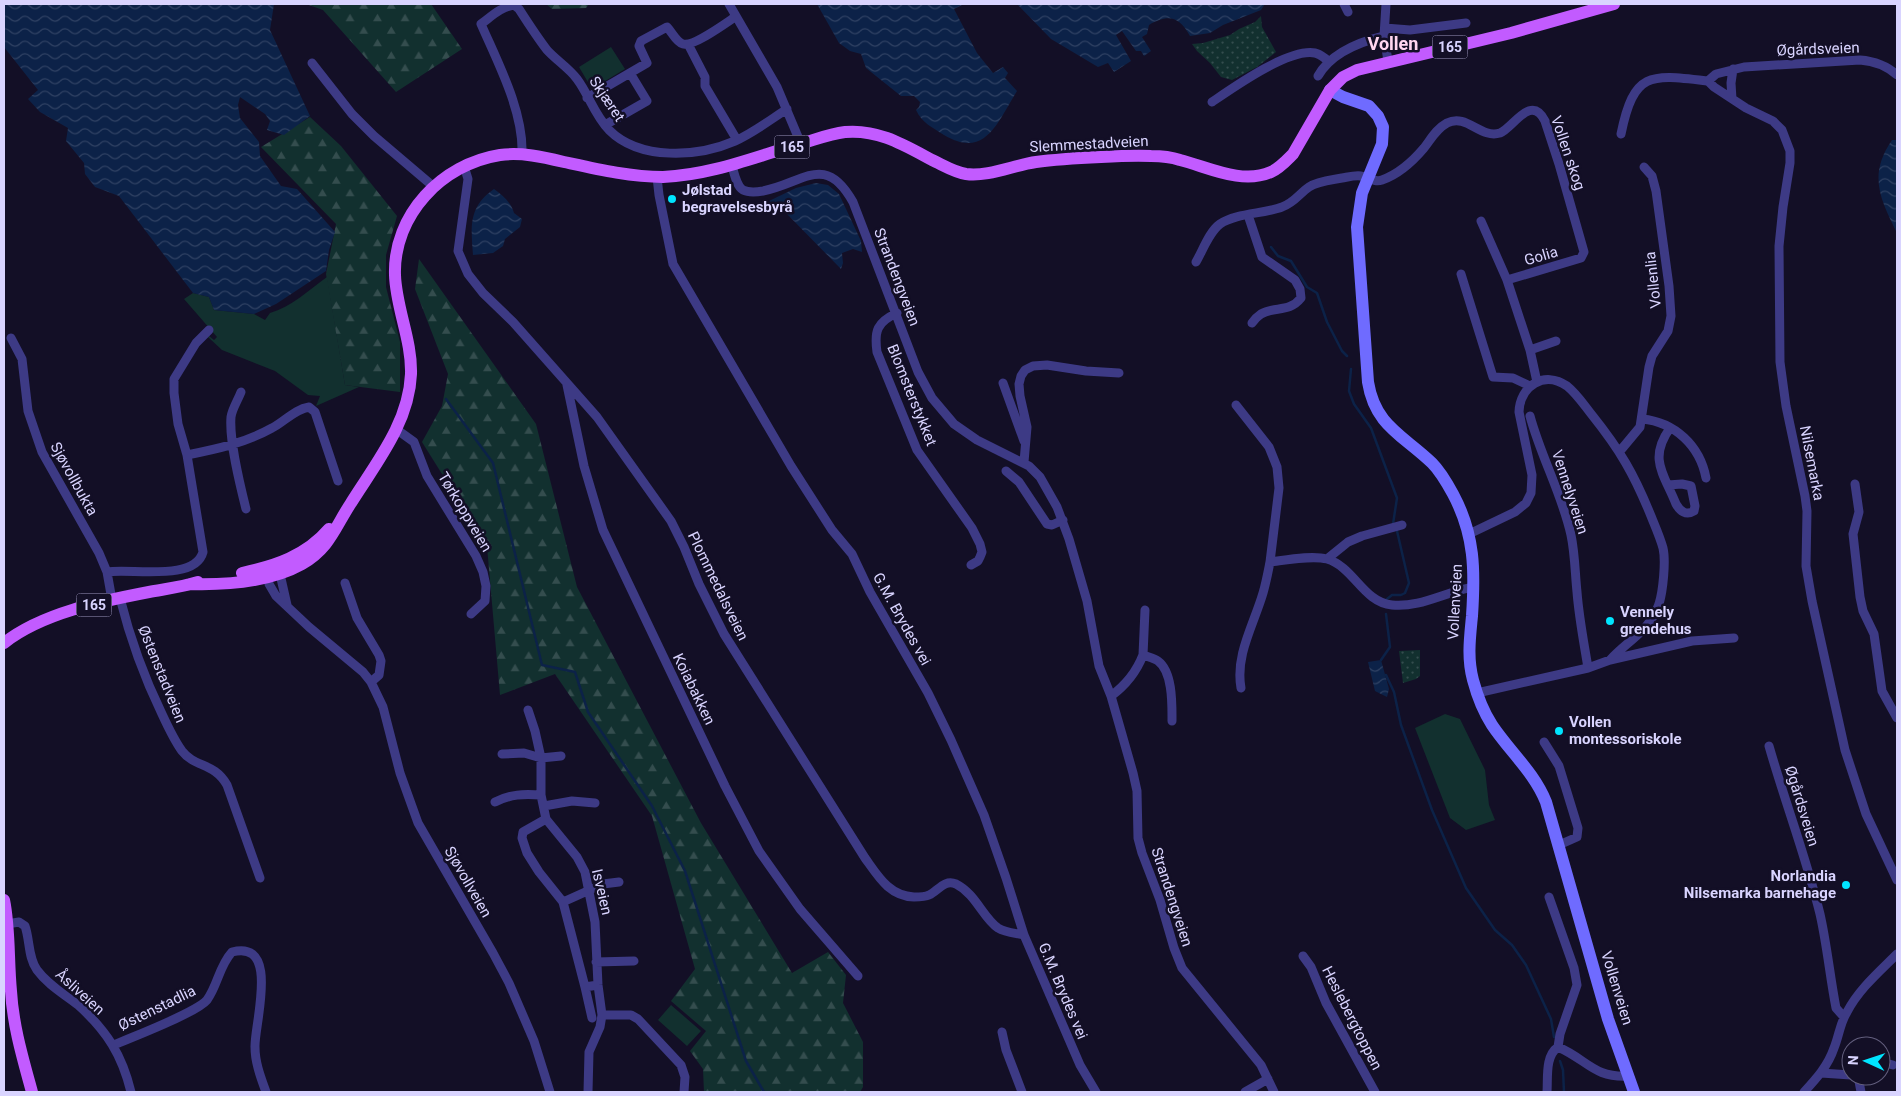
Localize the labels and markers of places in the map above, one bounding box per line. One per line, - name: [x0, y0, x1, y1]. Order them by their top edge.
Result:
- place label: Jølstad begravelsesbyrå: [682, 181, 793, 216]
- marker: Jølstad begravelsesbyrå: [666, 193, 678, 205]
- place label: Vennely grendehus: [1620, 603, 1692, 638]
- marker: Vennely grendehus: [1604, 615, 1616, 627]
- place label: Vollen montessoriskole: [1569, 713, 1682, 748]
- marker: Vollen montessoriskole: [1553, 725, 1565, 737]
- place label: Norlandia Nilsemarka barnehage: [1684, 867, 1836, 902]
- marker: Norlandia Nilsemarka barnehage: [1840, 879, 1852, 891]

